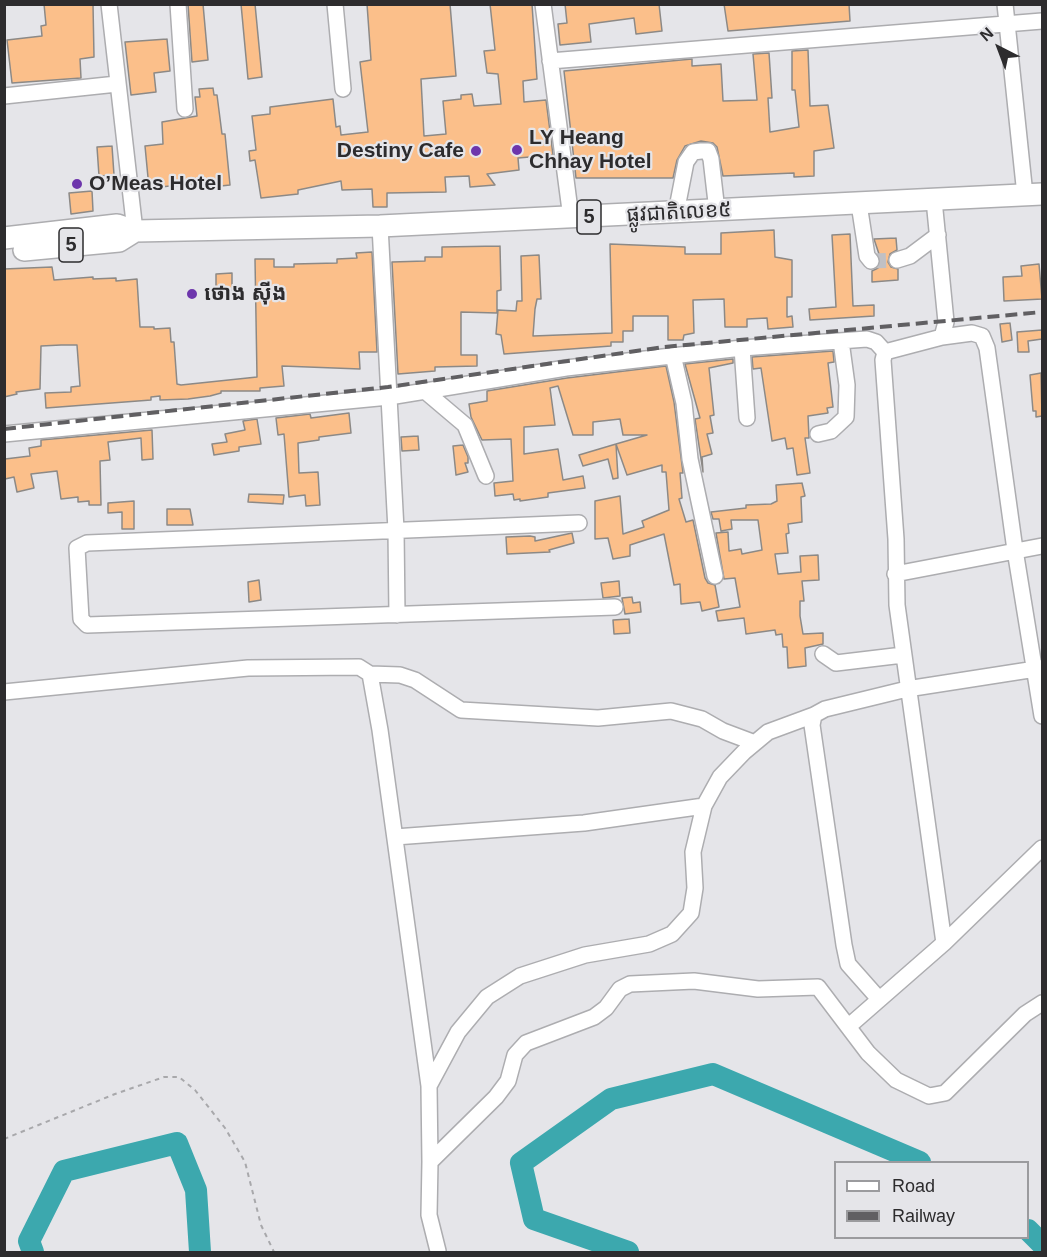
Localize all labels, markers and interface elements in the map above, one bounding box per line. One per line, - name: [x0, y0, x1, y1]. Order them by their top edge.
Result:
- north arrow: [969, 18, 1029, 78]
- text: N: [977, 24, 997, 44]
- place label: LY Heang Chhay Hotel: [529, 125, 652, 175]
- place label: Destiny Cafe: [337, 138, 464, 164]
- marker: LY Heang Chhay Hotel: [510, 143, 524, 157]
- marker: Destiny Cafe: [469, 144, 483, 158]
- place label: O’Meas Hotel: [89, 171, 222, 197]
- marker: O’Meas Hotel: [70, 177, 84, 191]
- street label: ផ្លូវជាតិលេខ៥: [626, 198, 732, 228]
- road number: 5: [577, 200, 601, 234]
- road number: 5: [59, 228, 83, 262]
- place label: ថោង ស៊ីង: [204, 281, 286, 307]
- marker: ថោង ស៊ីង: [185, 287, 199, 301]
- legend: [834, 1161, 1029, 1239]
- text: Road: [892, 1176, 935, 1196]
- text: Railway: [892, 1206, 955, 1226]

